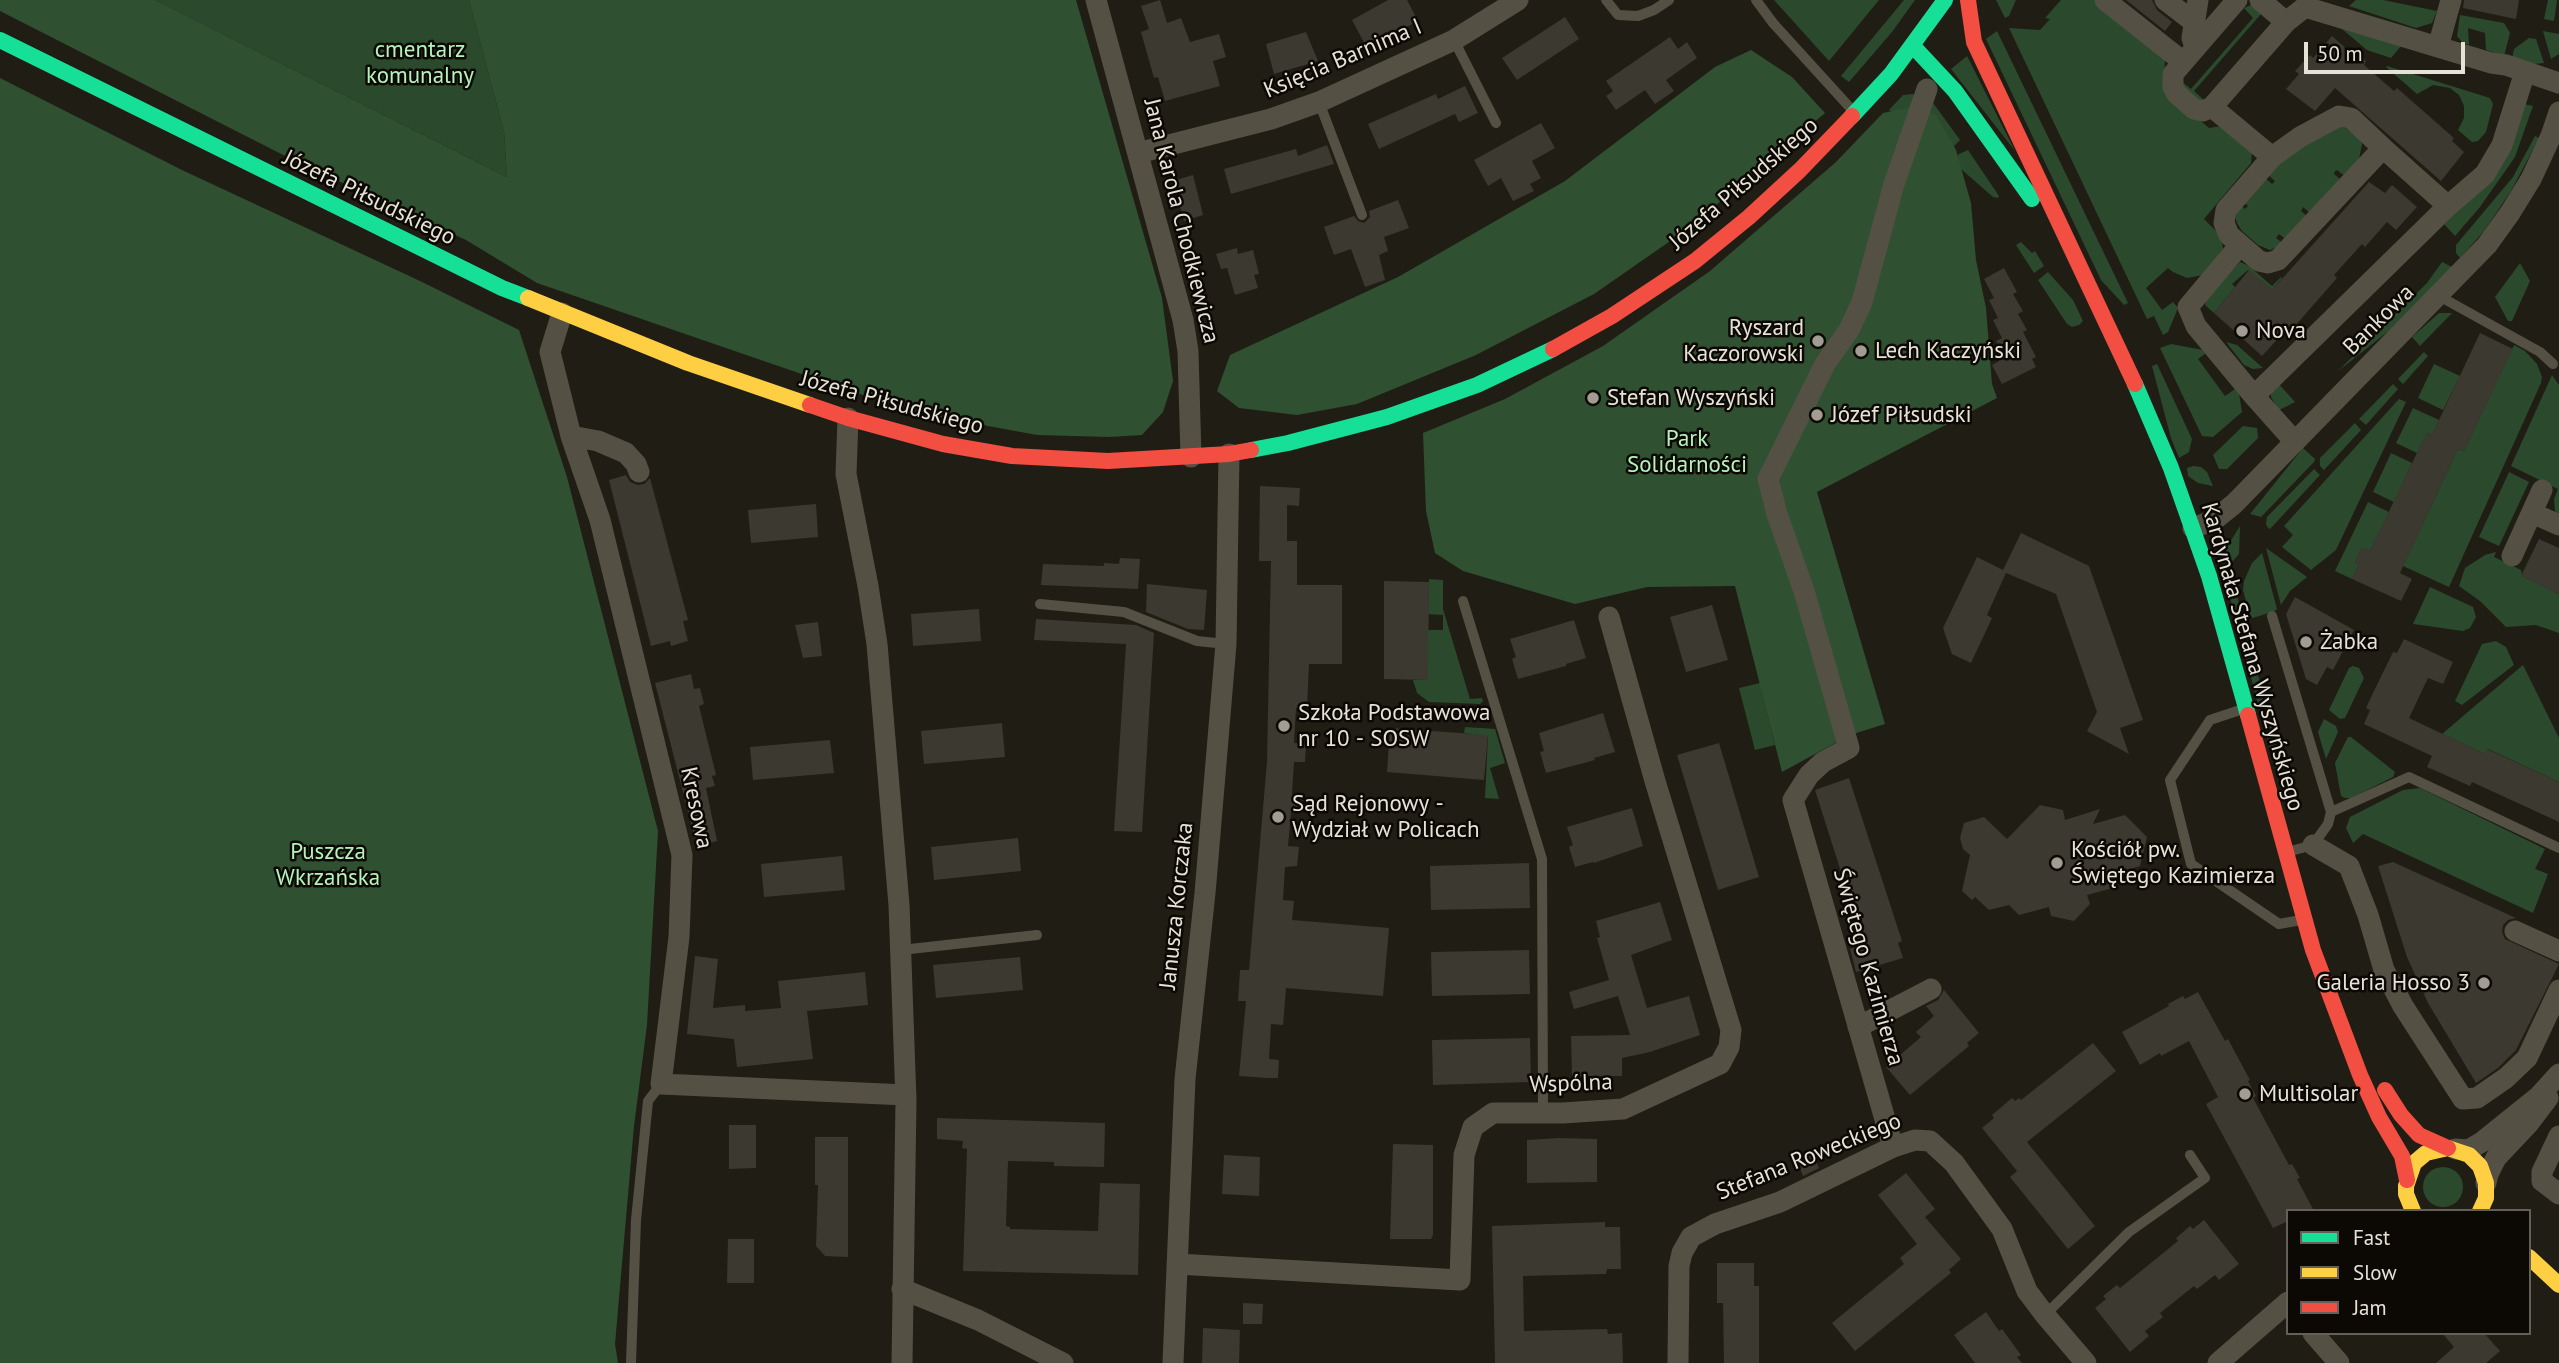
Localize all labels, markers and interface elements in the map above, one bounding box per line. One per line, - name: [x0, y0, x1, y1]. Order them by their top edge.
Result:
- street label: Księcia Barnima I: [1260, 13, 1426, 105]
- scale bar: [2307, 28, 2468, 72]
- park label: cmentarz komunalny: [366, 36, 474, 90]
- text: 50 m: [2317, 40, 2363, 67]
- street label: Jana Karola Chodkiewicza: [1137, 96, 1225, 346]
- street label: Józefa Piłsudskiego: [1664, 112, 1824, 256]
- street label: Józefa Piłsudskiego: [278, 144, 460, 252]
- street label: Bankowa: [2338, 279, 2420, 361]
- place label: Ryszard Kaczorowski: [1683, 314, 1804, 368]
- place label: Nova: [2256, 317, 2306, 345]
- marker: Nova: [2234, 323, 2250, 339]
- marker: Ryszard Kaczorowski: [1810, 333, 1826, 349]
- place label: Lech Kaczyński: [1875, 337, 2021, 365]
- marker: Lech Kaczyński: [1853, 343, 1869, 359]
- street label: Józefa Piłsudskiego: [797, 365, 987, 441]
- place label: Stefan Wyszyński: [1607, 384, 1775, 412]
- marker: Stefan Wyszyński: [1585, 390, 1601, 406]
- place label: Józef Piłsudski: [1831, 401, 1972, 429]
- marker: Józef Piłsudski: [1809, 407, 1825, 423]
- park label: Park Solidarności: [1627, 425, 1747, 479]
- street label: Kardynała Stefana Wyszyńskiego: [2195, 500, 2309, 814]
- place label: Żabka: [2320, 628, 2378, 656]
- marker: Żabka: [2298, 634, 2314, 650]
- place label: Szkoła Podstawowa nr 10 - SOSW: [1298, 699, 1490, 753]
- marker: Szkoła Podstawowa nr 10 - SOSW: [1276, 718, 1292, 734]
- street label: Kresowa: [674, 765, 718, 851]
- place label: Sąd Rejonowy - Wydział w Policach: [1292, 790, 1479, 844]
- marker: Sąd Rejonowy - Wydział w Policach: [1270, 809, 1286, 825]
- street label: Janusza Korczaka: [1155, 821, 1199, 991]
- place label: Kościół pw. Świętego Kazimierza: [2071, 836, 2275, 890]
- park label: Puszcza Wkrzańska: [276, 838, 380, 892]
- marker: Kościół pw. Świętego Kazimierza: [2049, 855, 2065, 871]
- street label: Świętego Kazimierza: [1827, 865, 1909, 1069]
- place label: Galeria Hosso 3: [2316, 969, 2470, 997]
- marker: Galeria Hosso 3: [2476, 975, 2492, 991]
- street label: Wspólna: [1529, 1069, 1613, 1099]
- place label: Multisolar: [2259, 1080, 2358, 1108]
- marker: Multisolar: [2237, 1086, 2253, 1102]
- street label: Stefana Roweckiego: [1713, 1107, 1905, 1207]
- legend: [2286, 1209, 2531, 1335]
- text: Fast: [2353, 1224, 2390, 1251]
- text: Slow: [2353, 1259, 2397, 1286]
- text: Jam: [2353, 1294, 2387, 1321]

